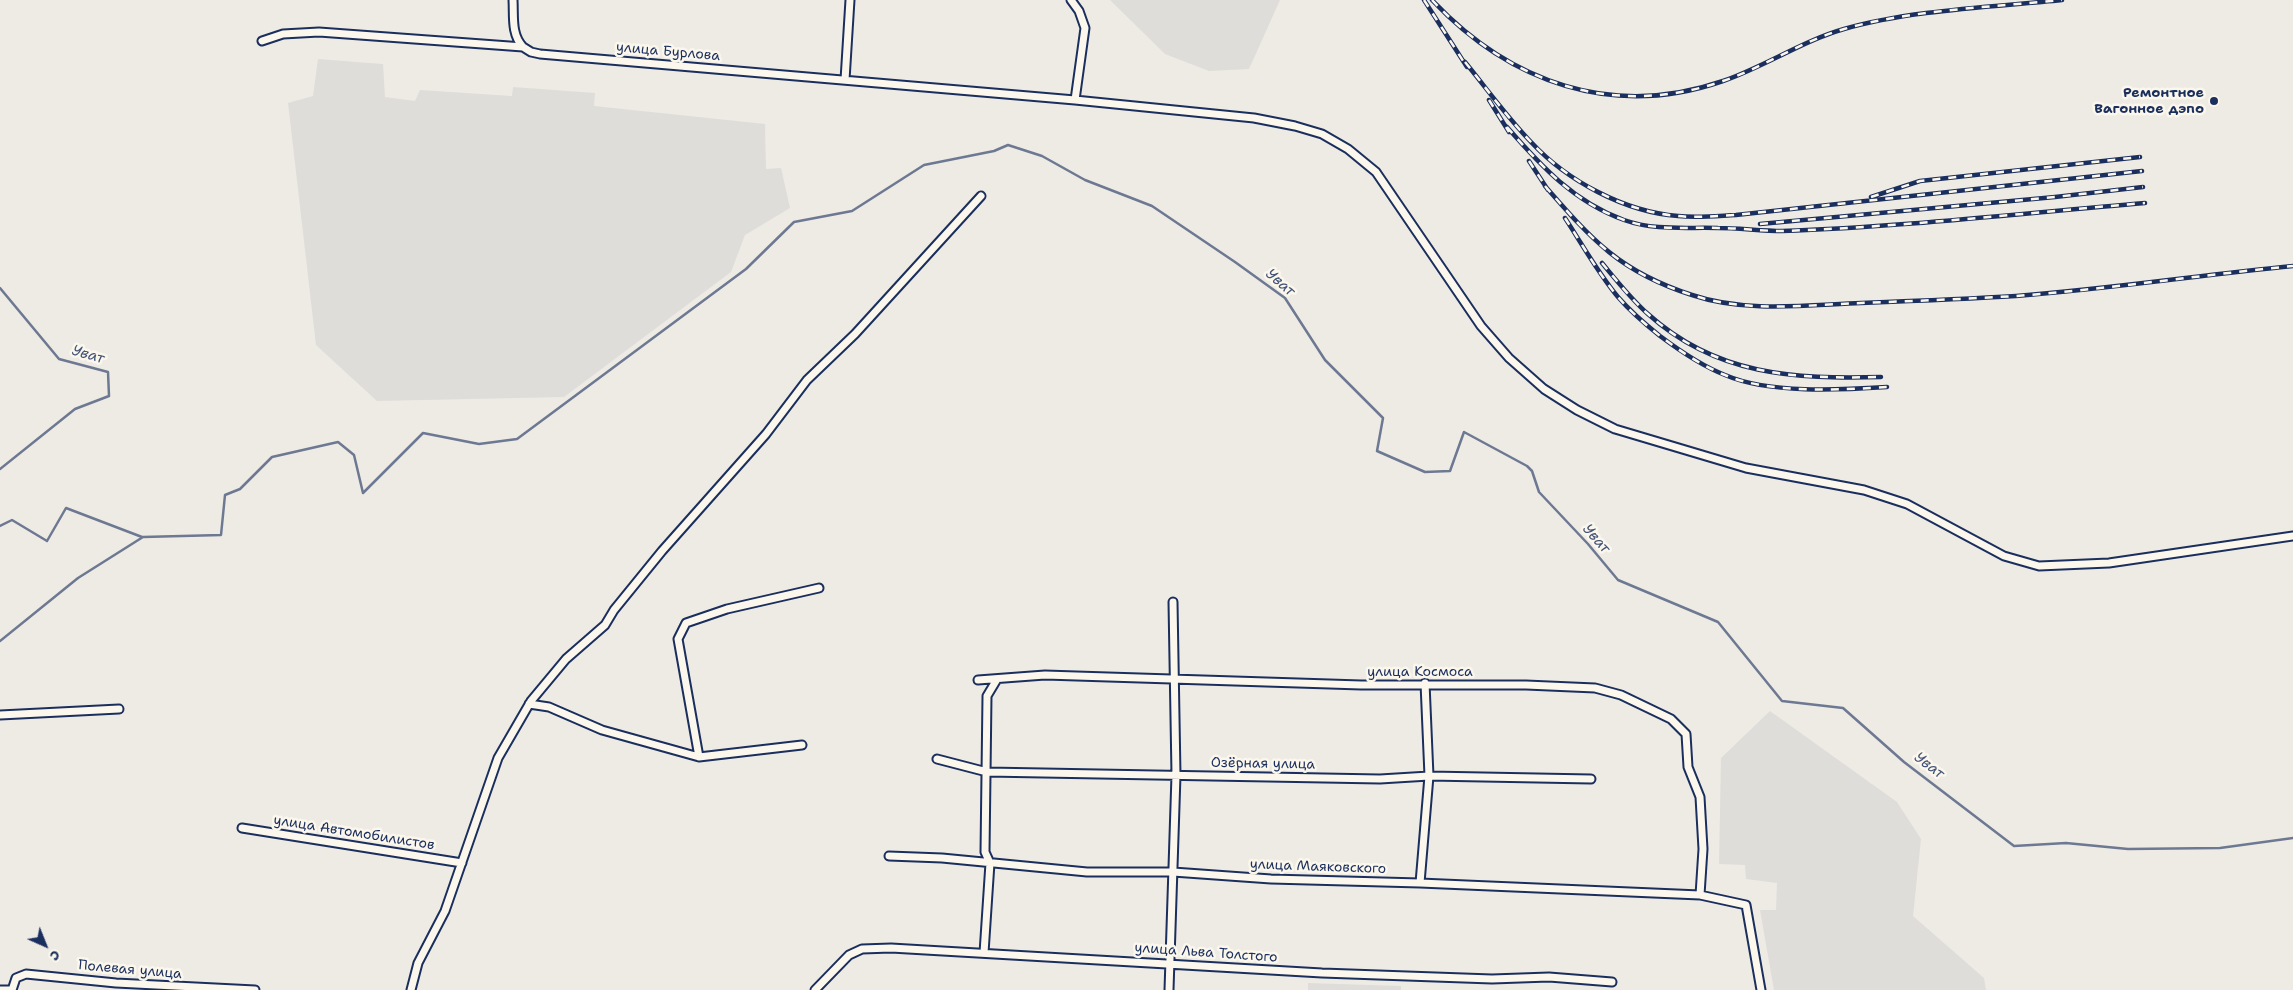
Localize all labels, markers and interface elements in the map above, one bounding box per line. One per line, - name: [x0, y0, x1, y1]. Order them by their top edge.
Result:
- street label: улица Бурлова: [615, 39, 721, 65]
- place label: Ремонтное Вагонное дэпо: [2094, 85, 2204, 118]
- marker: Ремонтное Вагонное дэпо: [2208, 95, 2220, 107]
- water label: Уват: [1262, 265, 1298, 301]
- water label: Уват: [69, 342, 107, 368]
- water label: Уват: [1578, 521, 1614, 557]
- street label: улица Космоса: [1367, 664, 1473, 680]
- water label: Уват: [1910, 749, 1948, 783]
- street label: Озёрная улица: [1211, 755, 1315, 773]
- street label: улица Автомобилистов: [272, 812, 436, 854]
- street label: улица Маяковского: [1249, 856, 1387, 878]
- north arrow: [20, 920, 70, 970]
- street label: улица Льва Толстого: [1134, 940, 1278, 966]
- text: С: [46, 946, 65, 965]
- street label: Полевая улица: [77, 957, 183, 983]

